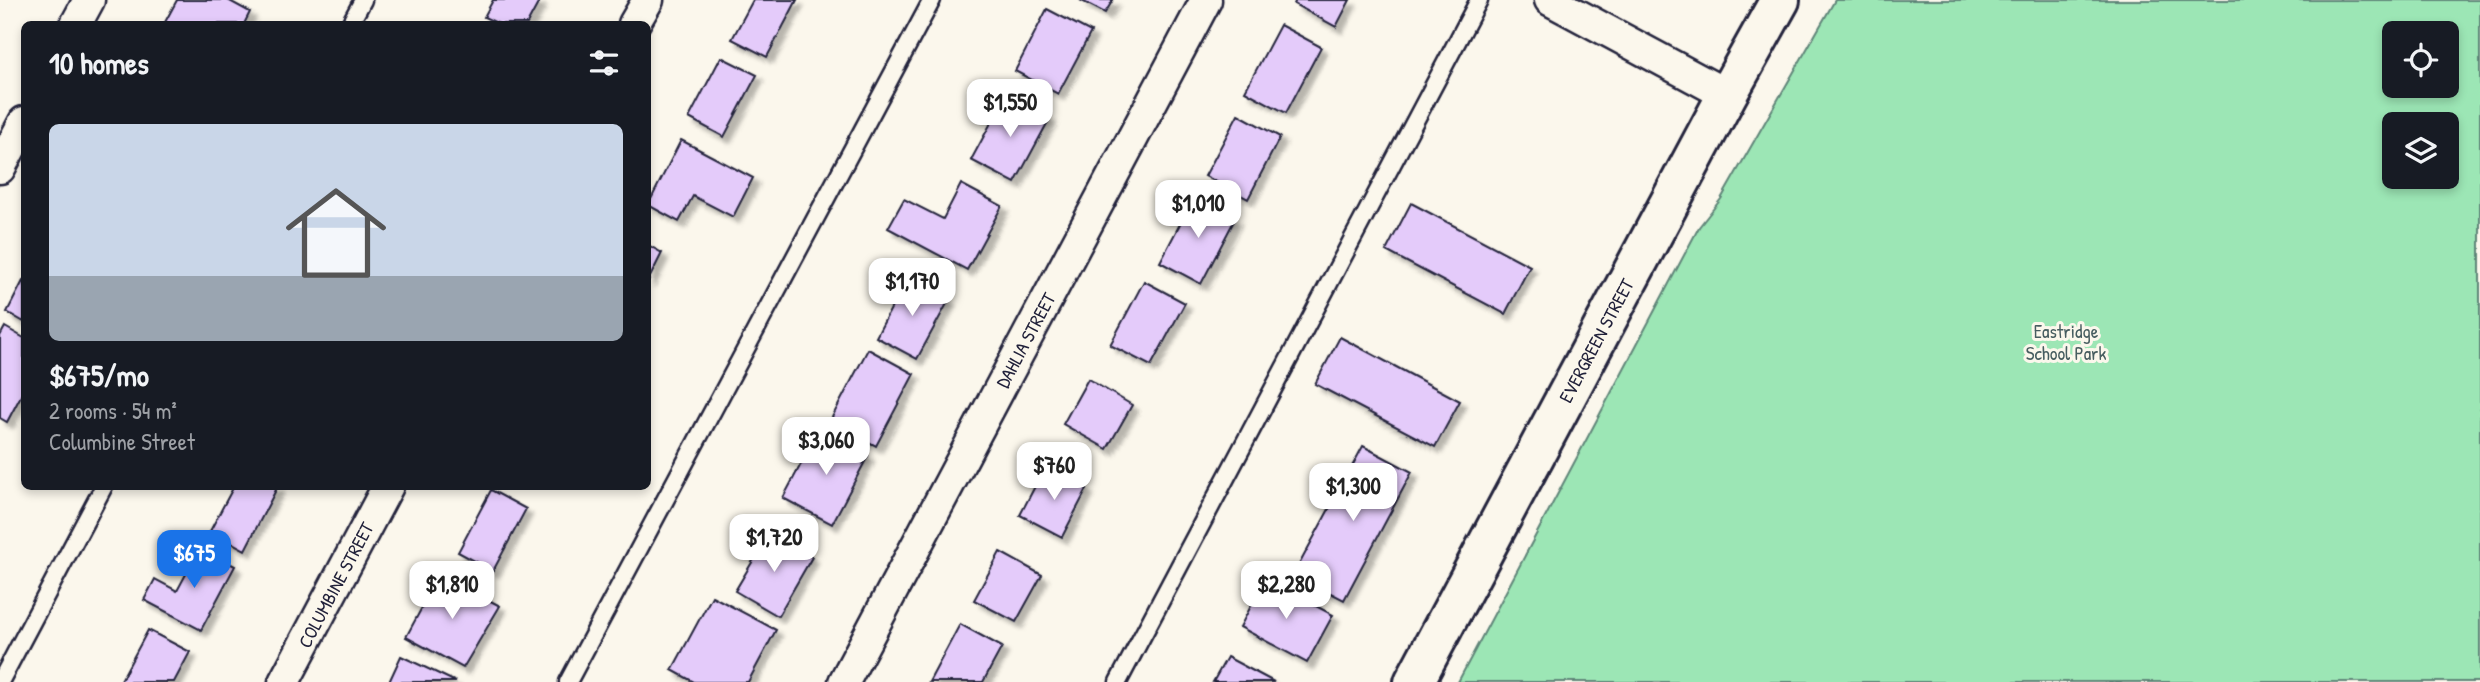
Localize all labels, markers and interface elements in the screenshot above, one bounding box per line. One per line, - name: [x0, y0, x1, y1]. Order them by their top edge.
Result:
- map controls: [2382, 21, 2459, 189]
- button: locate: [2382, 21, 2459, 98]
- text: 10 homes: [49, 43, 149, 83]
- icon: filters: [585, 44, 623, 82]
- pin: $1,550: [953, 80, 1067, 139]
- text: $1,550: [983, 86, 1037, 117]
- button: layers: [2382, 112, 2459, 189]
- icon: home: [273, 170, 399, 296]
- pin: $1,010: [1141, 180, 1255, 240]
- text: $1,010: [1171, 187, 1225, 218]
- pin: $1,170: [855, 258, 969, 318]
- text: $1,170: [885, 265, 939, 296]
- street label: EVERGREEN STREET: [1552, 273, 1640, 407]
- street label: DAHLIA STREET: [989, 287, 1062, 392]
- park label: Eastridge School Park: [2026, 318, 2106, 366]
- text: $675/mo: [49, 355, 149, 395]
- text: 2 rooms · 54 m²: [49, 395, 177, 426]
- pin: $3,060: [769, 418, 883, 477]
- text: $3,060: [798, 424, 854, 455]
- text: Columbine Street: [49, 426, 195, 457]
- pin: $760: [1013, 442, 1095, 502]
- text: $760: [1033, 449, 1075, 480]
- pin: $1,300: [1296, 463, 1410, 523]
- text: $1,300: [1325, 470, 1381, 501]
- pin: $1,720: [717, 514, 831, 574]
- street label: COLUMBINE STREET: [292, 516, 380, 652]
- text: $1,720: [745, 521, 803, 552]
- pin: $675: [153, 530, 235, 590]
- text: $675: [173, 537, 215, 568]
- pin: $1,810: [395, 562, 509, 621]
- pin: $2,280: [1229, 562, 1343, 621]
- text: $1,810: [425, 568, 479, 599]
- text: $2,280: [1257, 568, 1315, 599]

